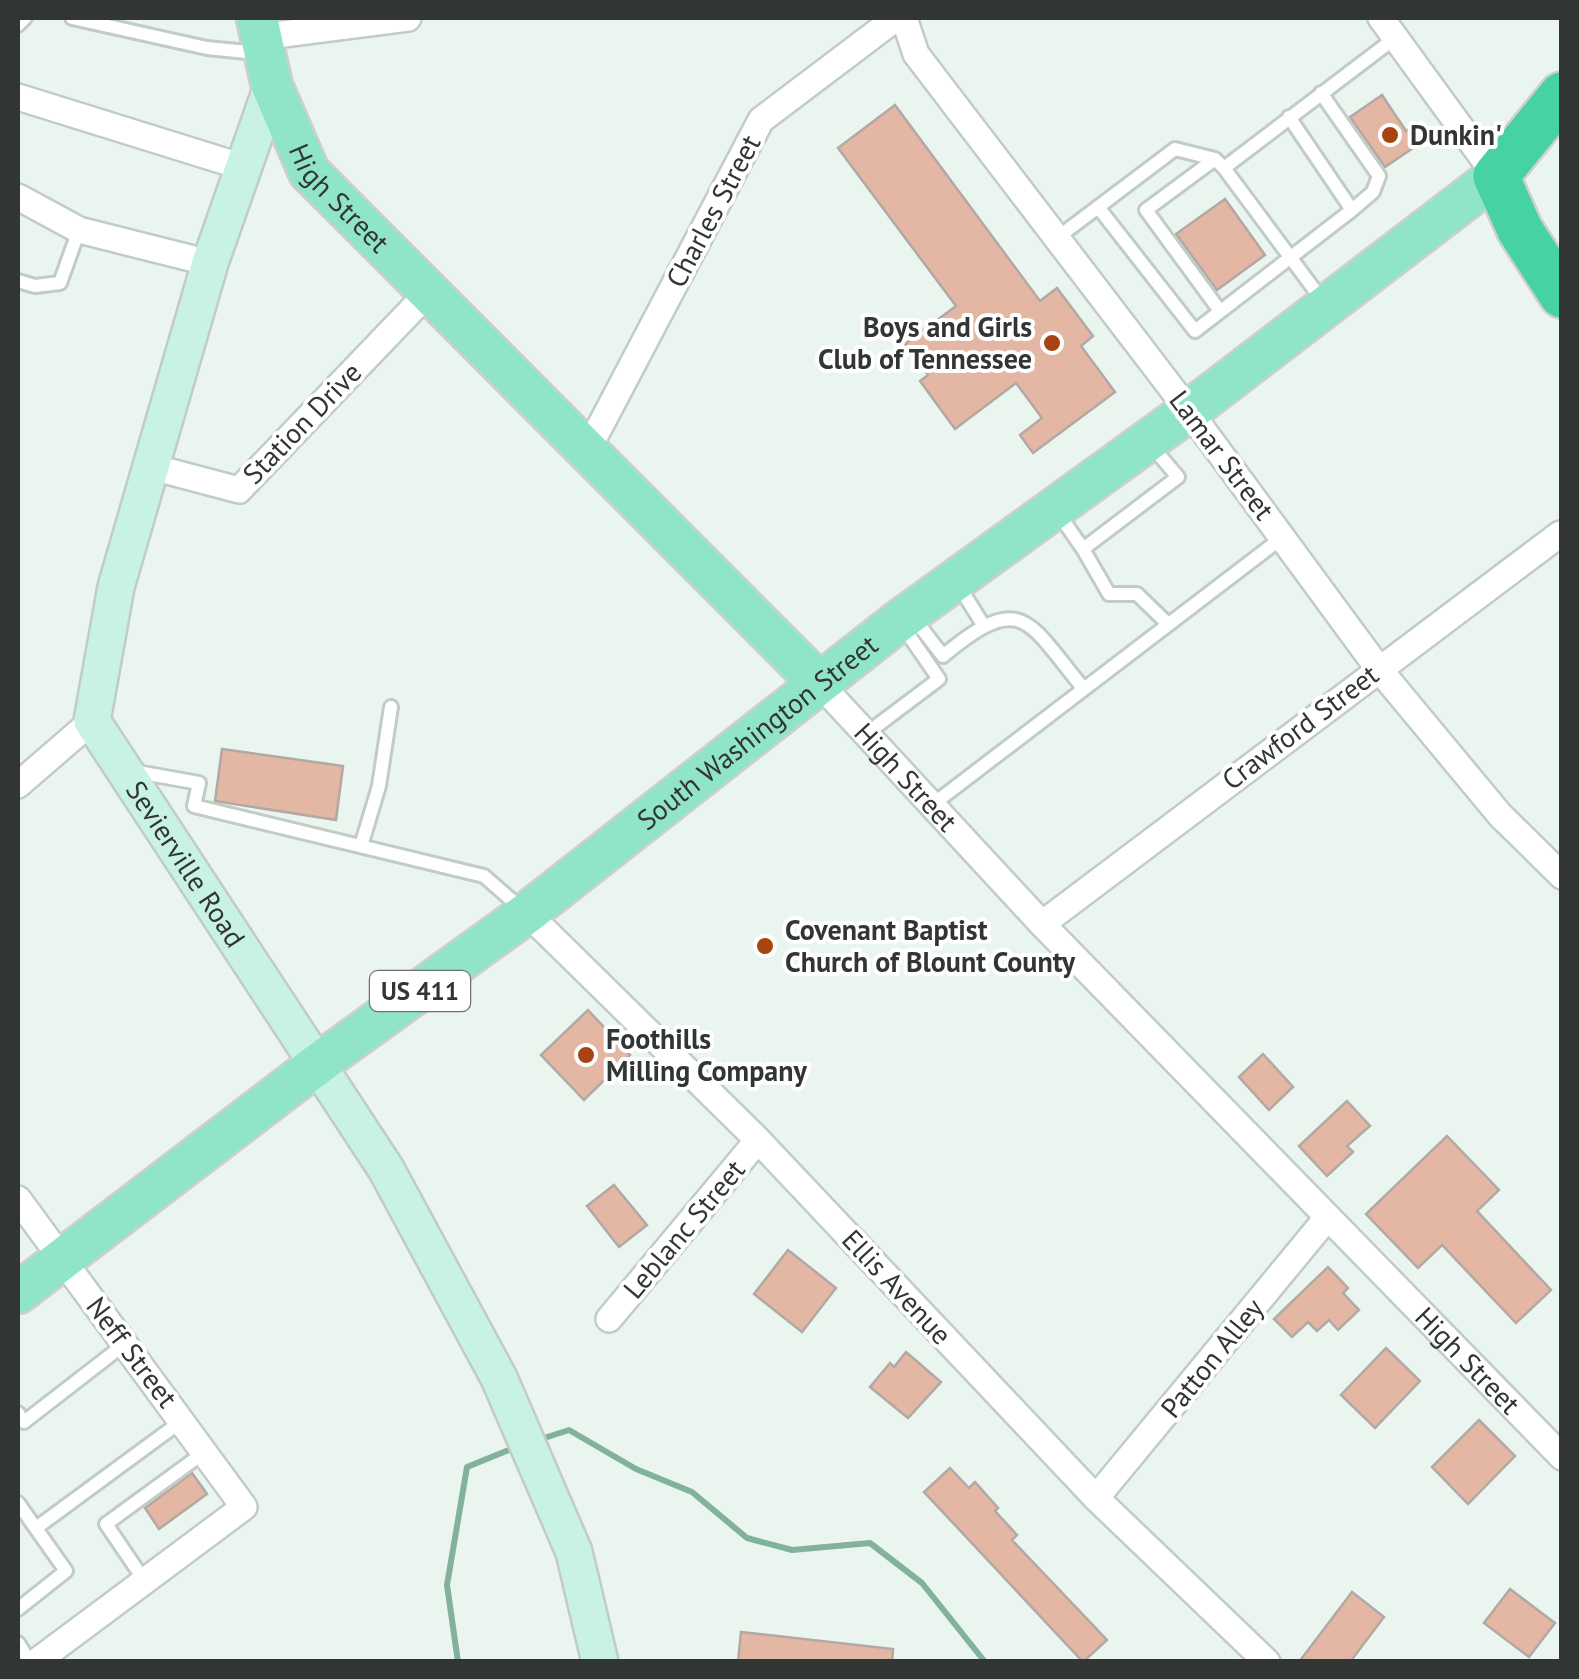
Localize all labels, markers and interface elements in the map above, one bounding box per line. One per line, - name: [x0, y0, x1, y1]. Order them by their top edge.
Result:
- place label: Dunkin': [1410, 116, 1502, 153]
- marker: Dunkin': [1379, 124, 1401, 146]
- street label: Charles Street: [657, 128, 769, 294]
- street label: High Street: [281, 138, 398, 261]
- place label: Boys and Girls Club of Tennessee: [818, 308, 1032, 377]
- marker: Boys and Girls Club of Tennessee: [1041, 332, 1063, 354]
- street label: Station Drive: [234, 354, 369, 492]
- street label: Lamar Street: [1162, 382, 1283, 527]
- street label: South Washington Street: [629, 626, 885, 838]
- street label: Crawford Street: [1214, 655, 1386, 798]
- street label: High Street: [847, 714, 966, 839]
- street label: Sevierville Road: [118, 773, 254, 954]
- place label: Covenant Baptist Church of Blount County: [785, 911, 1076, 980]
- marker: Covenant Baptist Church of Blount County: [754, 935, 776, 957]
- road number: US 411: [370, 971, 470, 1011]
- place label: Foothills Milling Company: [606, 1020, 807, 1089]
- marker: Foothills Milling Company: [575, 1044, 597, 1066]
- street label: Leblanc Street: [615, 1151, 753, 1306]
- street label: Ellis Avenue: [834, 1221, 960, 1352]
- street label: Neff Street: [79, 1289, 187, 1415]
- street label: Patton Alley: [1152, 1290, 1271, 1425]
- street label: High Street: [1407, 1299, 1529, 1422]

